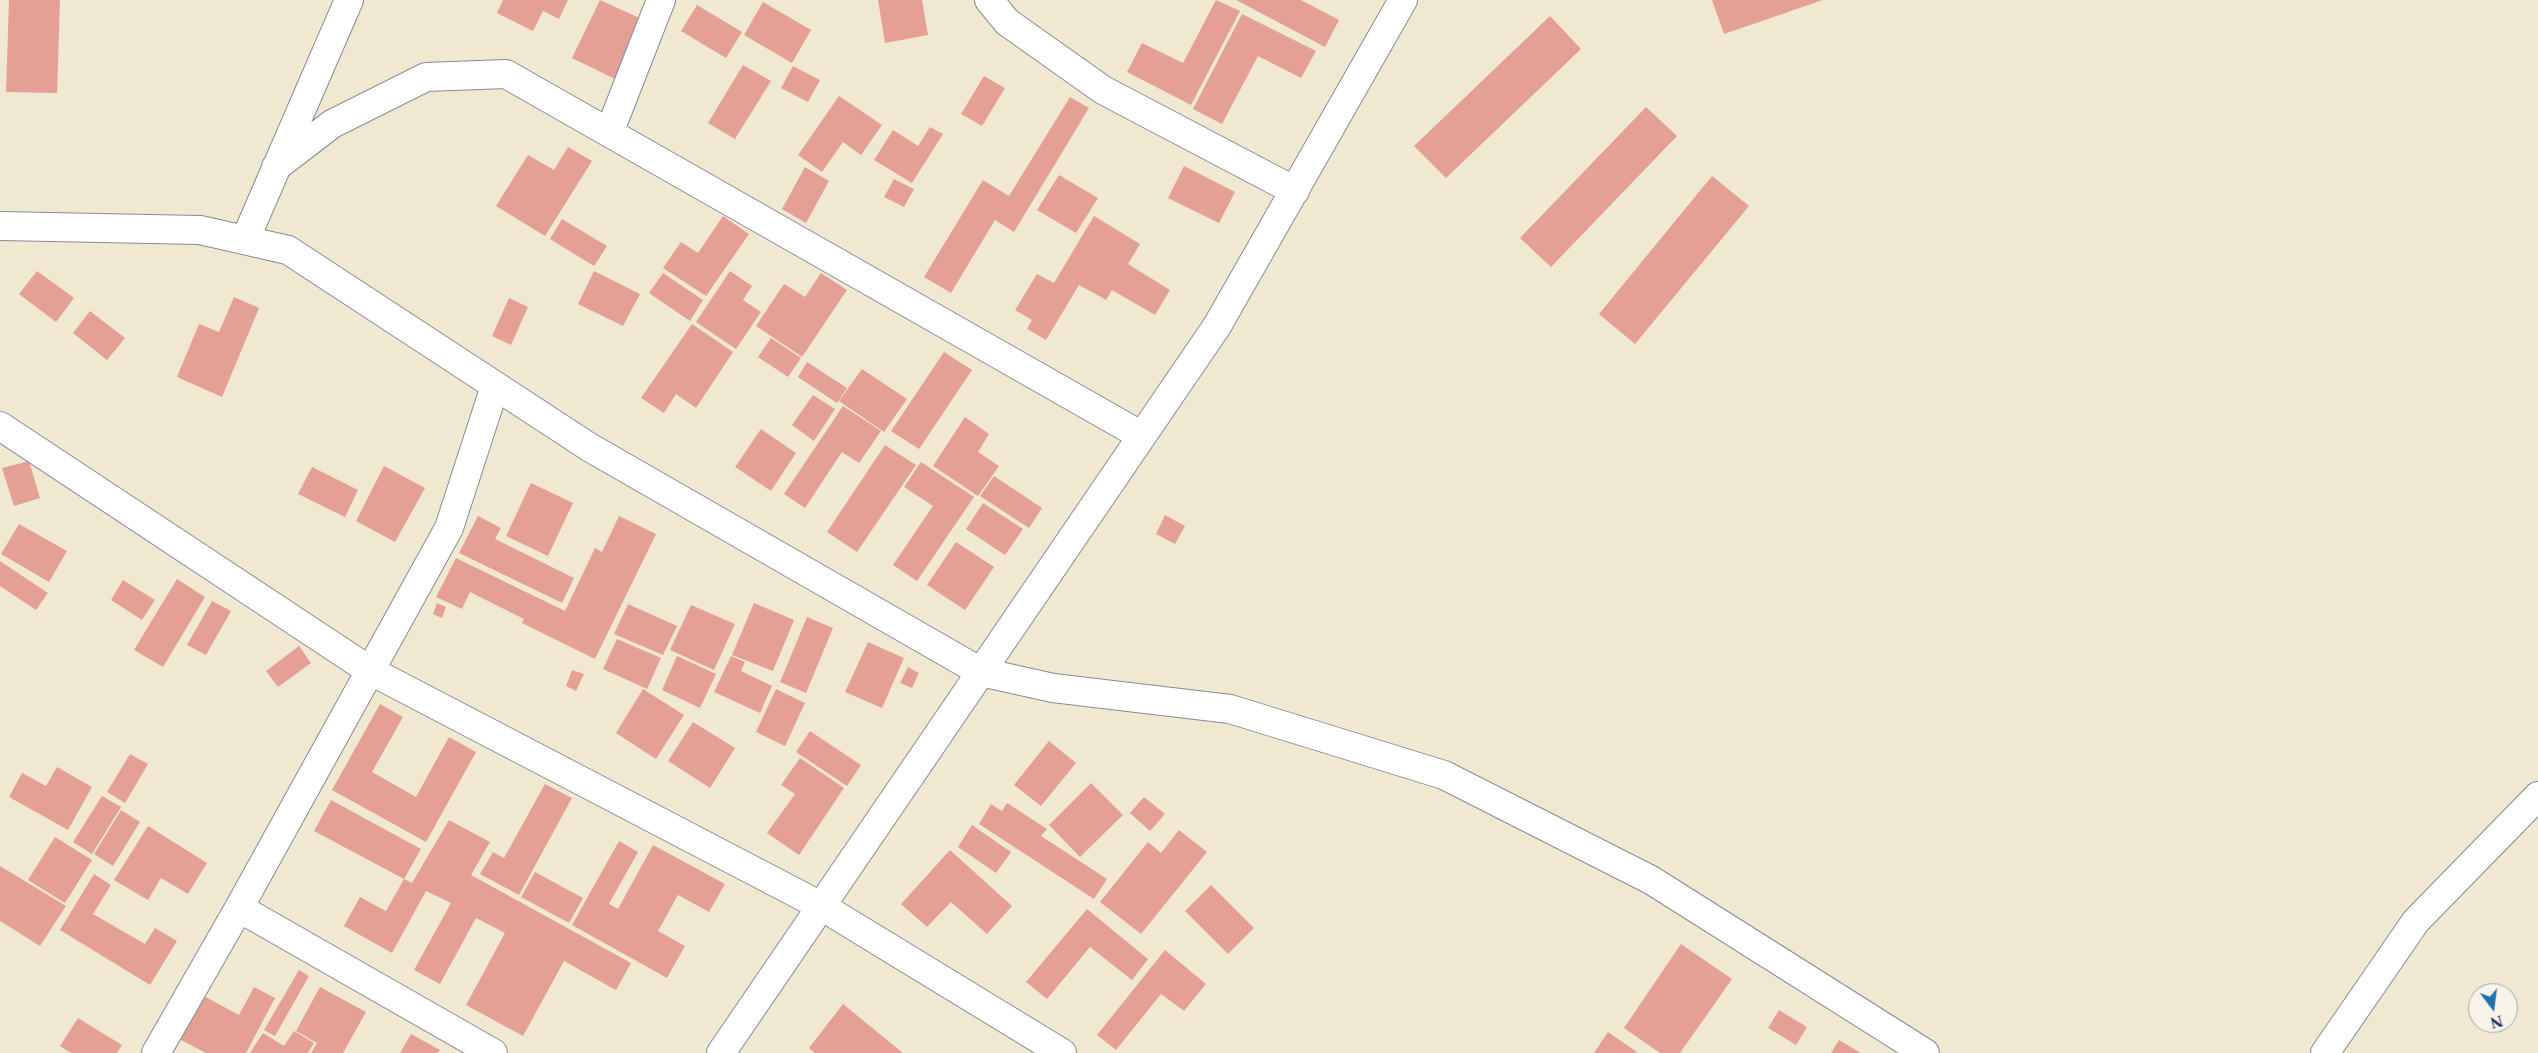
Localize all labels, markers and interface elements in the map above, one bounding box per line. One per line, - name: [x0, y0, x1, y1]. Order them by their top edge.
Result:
- north arrow: [2468, 983, 2518, 1033]
- text: N: [2488, 1011, 2505, 1032]

